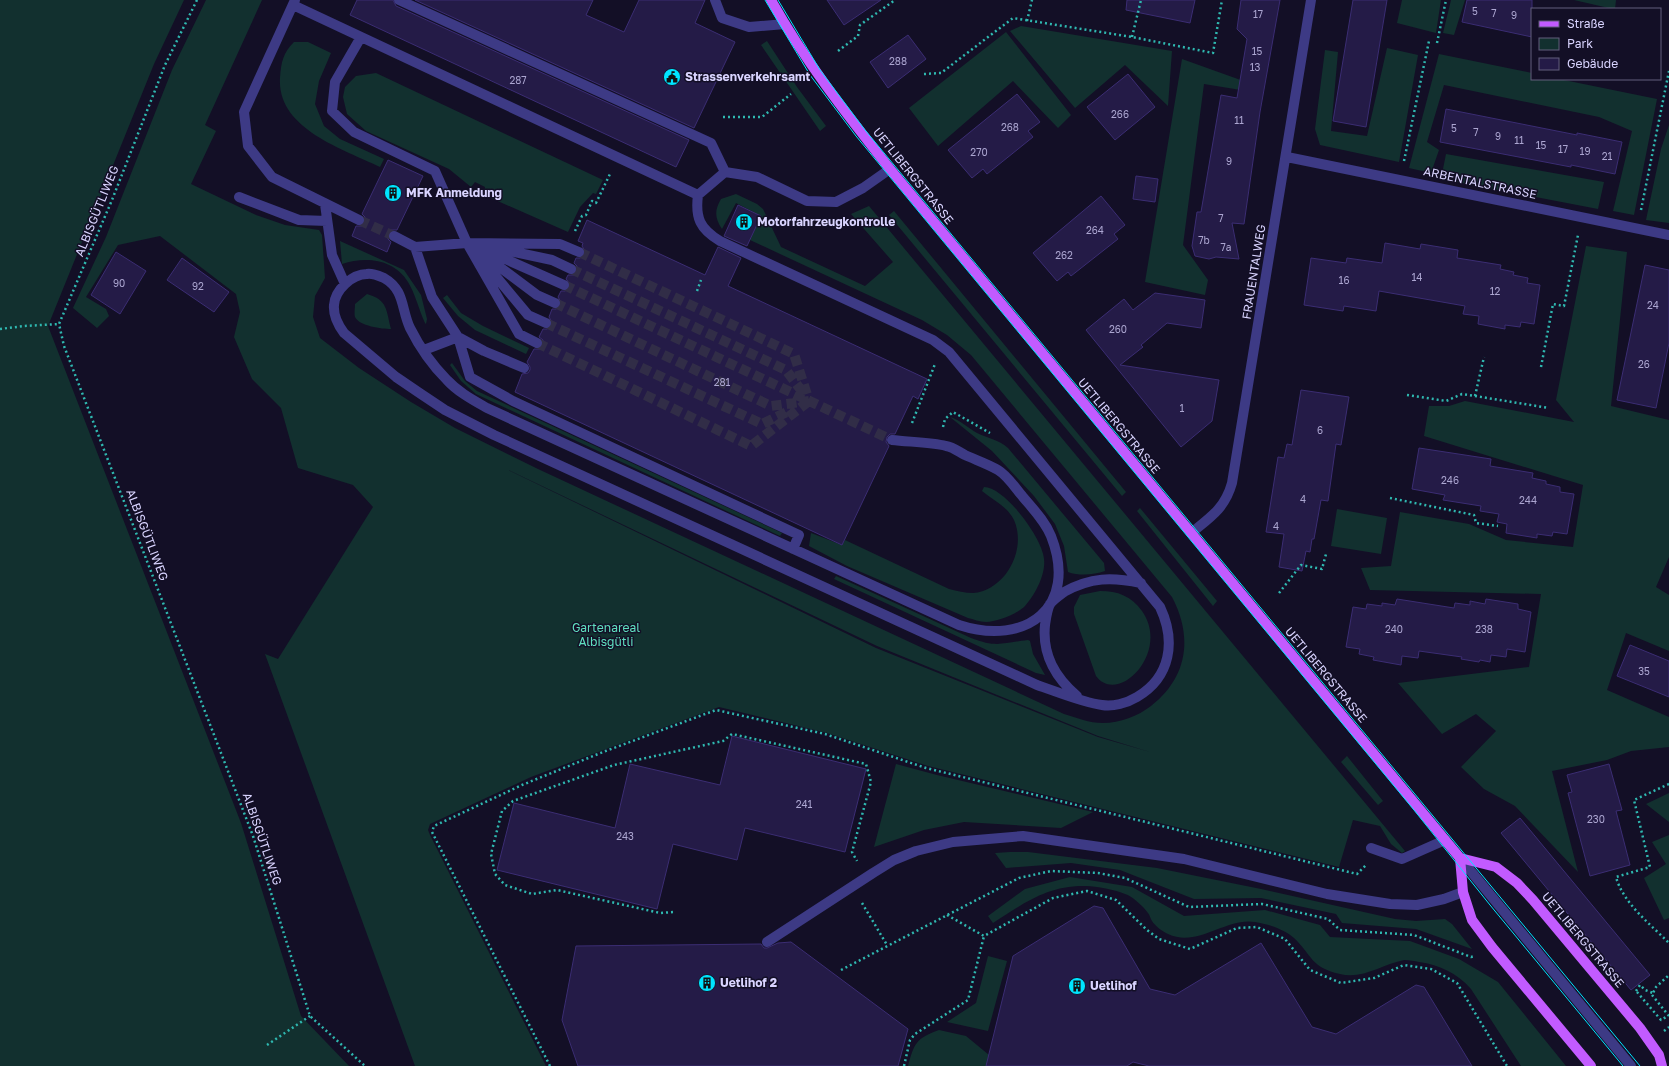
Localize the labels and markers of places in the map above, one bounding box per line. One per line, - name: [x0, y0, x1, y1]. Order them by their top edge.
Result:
- public building icon: Strassenverkehrsamt: [662, 67, 682, 87]
- place label: Strassenverkehrsamt: [685, 69, 810, 84]
- building icon: MFK Anmeldung: [383, 183, 403, 203]
- place label: MFK Anmeldung: [406, 185, 502, 200]
- building icon: Motorfahrzeugkontrolle: [734, 212, 754, 232]
- place label: Motorfahrzeugkontrolle: [757, 214, 895, 229]
- building icon: Uetlihof 2: [697, 973, 717, 993]
- place label: Uetlihof 2: [720, 975, 777, 990]
- building icon: Uetlihof: [1067, 976, 1087, 996]
- place label: Uetlihof: [1090, 978, 1137, 993]

